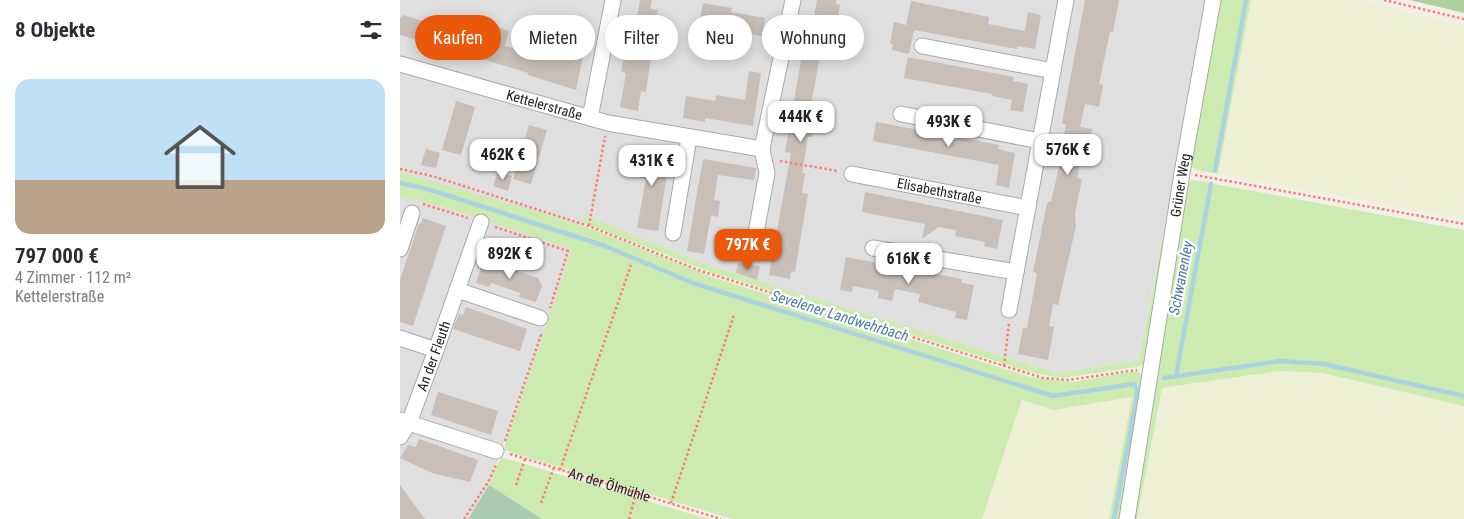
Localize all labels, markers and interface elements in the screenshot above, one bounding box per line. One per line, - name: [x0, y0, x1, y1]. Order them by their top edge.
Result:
- chip: Kaufen: [415, 15, 501, 60]
- chip: Mieten: [511, 15, 595, 60]
- chip: Filter: [605, 15, 678, 60]
- chip: Neu: [688, 15, 752, 60]
- chip: Wohnung: [762, 15, 864, 60]
- icon: filters: [357, 16, 385, 44]
- text: 8 Objekte: [15, 18, 95, 42]
- street label: Kettelerstraße: [505, 87, 584, 123]
- pin: 444K €: [760, 100, 842, 143]
- pin: 493K €: [908, 106, 990, 148]
- text: 444K €: [779, 107, 823, 126]
- icon: home: [155, 112, 245, 202]
- text: 493K €: [927, 112, 971, 131]
- pin: 576K €: [1027, 134, 1109, 176]
- pin: 462K €: [462, 138, 544, 181]
- text: 576K €: [1046, 140, 1090, 159]
- pin: 431K €: [611, 144, 693, 187]
- text: 462K €: [481, 145, 525, 164]
- text: 431K €: [630, 151, 674, 170]
- street label: Grüner Weg: [1167, 152, 1193, 218]
- street label: Elisabethstraße: [896, 175, 984, 207]
- pin: 797K €: [707, 228, 789, 271]
- text: 797K €: [726, 235, 770, 254]
- pin: 892K €: [469, 238, 551, 280]
- water label: Schwanenley: [1165, 239, 1197, 316]
- pin: 616K €: [868, 242, 950, 285]
- text: 797 000 €: [15, 244, 99, 268]
- text: 892K €: [488, 244, 532, 263]
- text: 616K €: [887, 249, 931, 268]
- text: 4 Zimmer · 112 m²: [15, 268, 131, 287]
- text: Kettelerstraße: [15, 287, 104, 306]
- water label: Sevelener Landwehrbach: [769, 287, 911, 345]
- street label: An der Fleuth: [414, 319, 454, 393]
- street label: An der Ölmühle: [567, 465, 653, 505]

